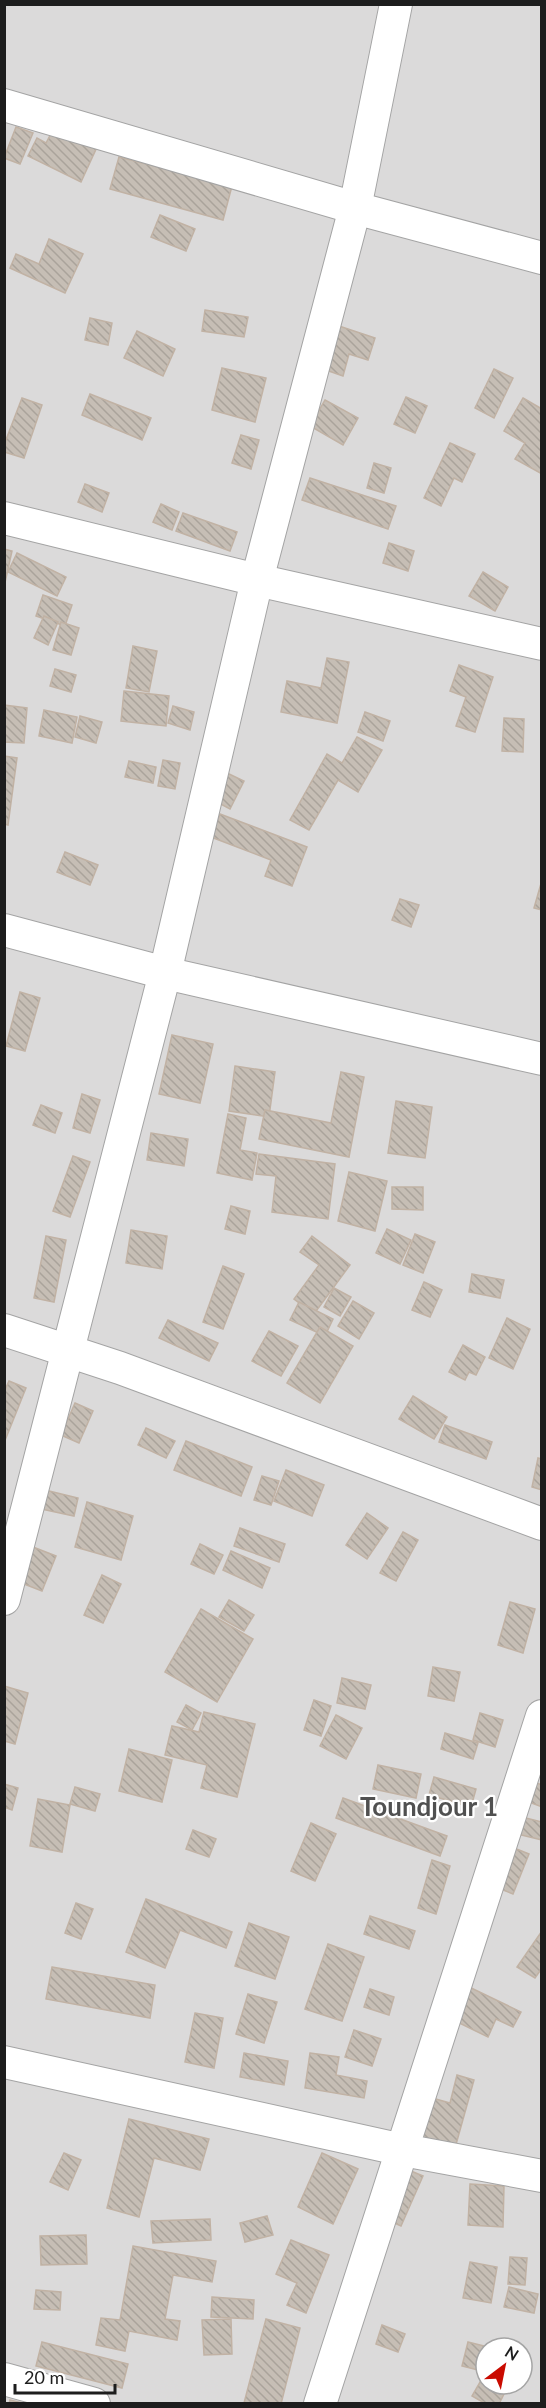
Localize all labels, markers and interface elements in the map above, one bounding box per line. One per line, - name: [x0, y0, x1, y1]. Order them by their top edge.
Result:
- district label: Toundjour 1: [360, 1790, 498, 1822]
- north arrow: [474, 2336, 534, 2396]
- text: N: [502, 2342, 522, 2364]
- scale bar: [15, 2357, 116, 2395]
- text: 20 m: [24, 2366, 64, 2388]

